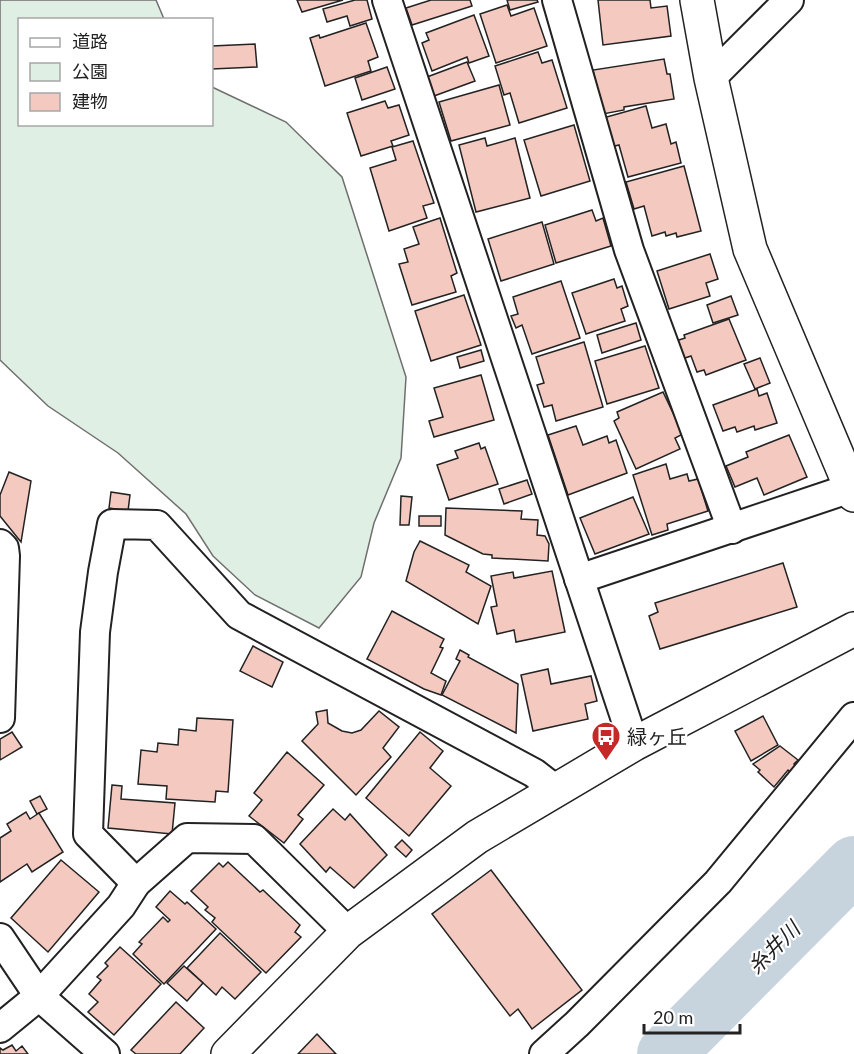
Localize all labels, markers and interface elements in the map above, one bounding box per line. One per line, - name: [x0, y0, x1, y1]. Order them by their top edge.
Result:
- legend: [18, 18, 213, 126]
- text: 道路: [72, 30, 108, 52]
- text: 公園: [72, 60, 108, 82]
- text: 建物: [72, 90, 108, 112]
- bus stop icon: 緑ヶ丘: [590, 720, 622, 762]
- place label: 緑ヶ丘: [627, 724, 687, 748]
- water label: 糸井川: [742, 914, 806, 978]
- scale bar: [644, 997, 740, 1035]
- text: 20 m: [653, 1006, 693, 1028]

